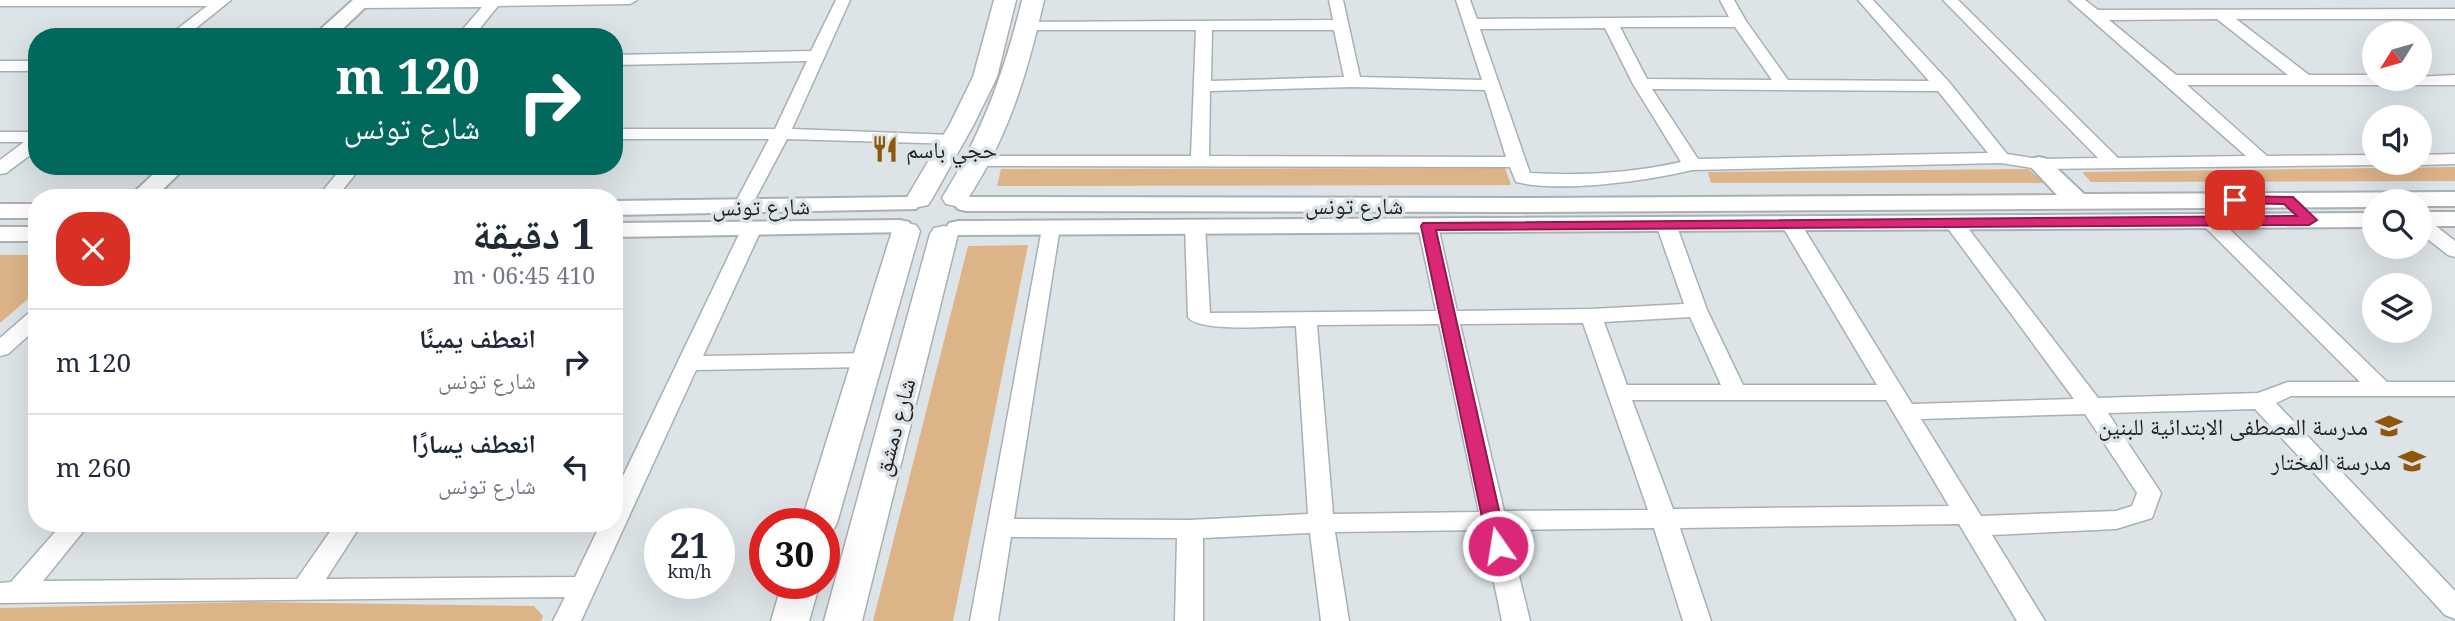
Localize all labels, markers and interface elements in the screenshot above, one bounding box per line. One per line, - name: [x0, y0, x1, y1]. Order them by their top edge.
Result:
- north arrow: [2362, 21, 2432, 91]
- map controls: [2362, 21, 2432, 343]
- text: 120 m: [336, 42, 480, 108]
- icon: right: [504, 56, 595, 147]
- text: شارع تونس: [344, 105, 480, 148]
- button: sound: [2362, 105, 2432, 175]
- place label: حجي باسم: [906, 133, 997, 169]
- restaurant icon: حجي باسم: [870, 134, 900, 164]
- pin: [2205, 170, 2265, 230]
- icon: arrive: [2216, 181, 2254, 219]
- street label: شارع تونس: [712, 189, 810, 223]
- street label: شارع تونس: [1305, 189, 1403, 221]
- button: search: [2362, 189, 2432, 259]
- text: 1 دقيقة: [472, 204, 595, 261]
- button: close: [56, 212, 130, 286]
- text: 410 m · 06:45: [453, 259, 595, 291]
- button: layers: [2362, 273, 2432, 343]
- text: انعطف يمينًا: [419, 320, 536, 356]
- icon: right: [557, 343, 595, 381]
- text: 120 m: [56, 344, 131, 380]
- text: شارع تونس: [438, 364, 536, 396]
- street label: شارع دمشق: [866, 375, 922, 479]
- place label: مدرسة المصطفى الابتدائية للبنين: [2098, 410, 2368, 442]
- school or university icon: مدرسة المصطفى الابتدائية للبنين: [2374, 411, 2404, 441]
- text: انعطف يسارًا: [411, 425, 536, 461]
- place label: مدرسة المختار: [2270, 445, 2391, 477]
- school or university icon: مدرسة المختار: [2397, 446, 2427, 476]
- icon: left: [557, 448, 595, 486]
- text: 260 m: [56, 449, 131, 485]
- text: شارع تونس: [438, 469, 536, 501]
- speed limit sign: 30: [749, 508, 840, 599]
- position arrow: [1461, 509, 1535, 583]
- text: 21: [670, 521, 709, 568]
- text: km/h: [667, 559, 712, 583]

